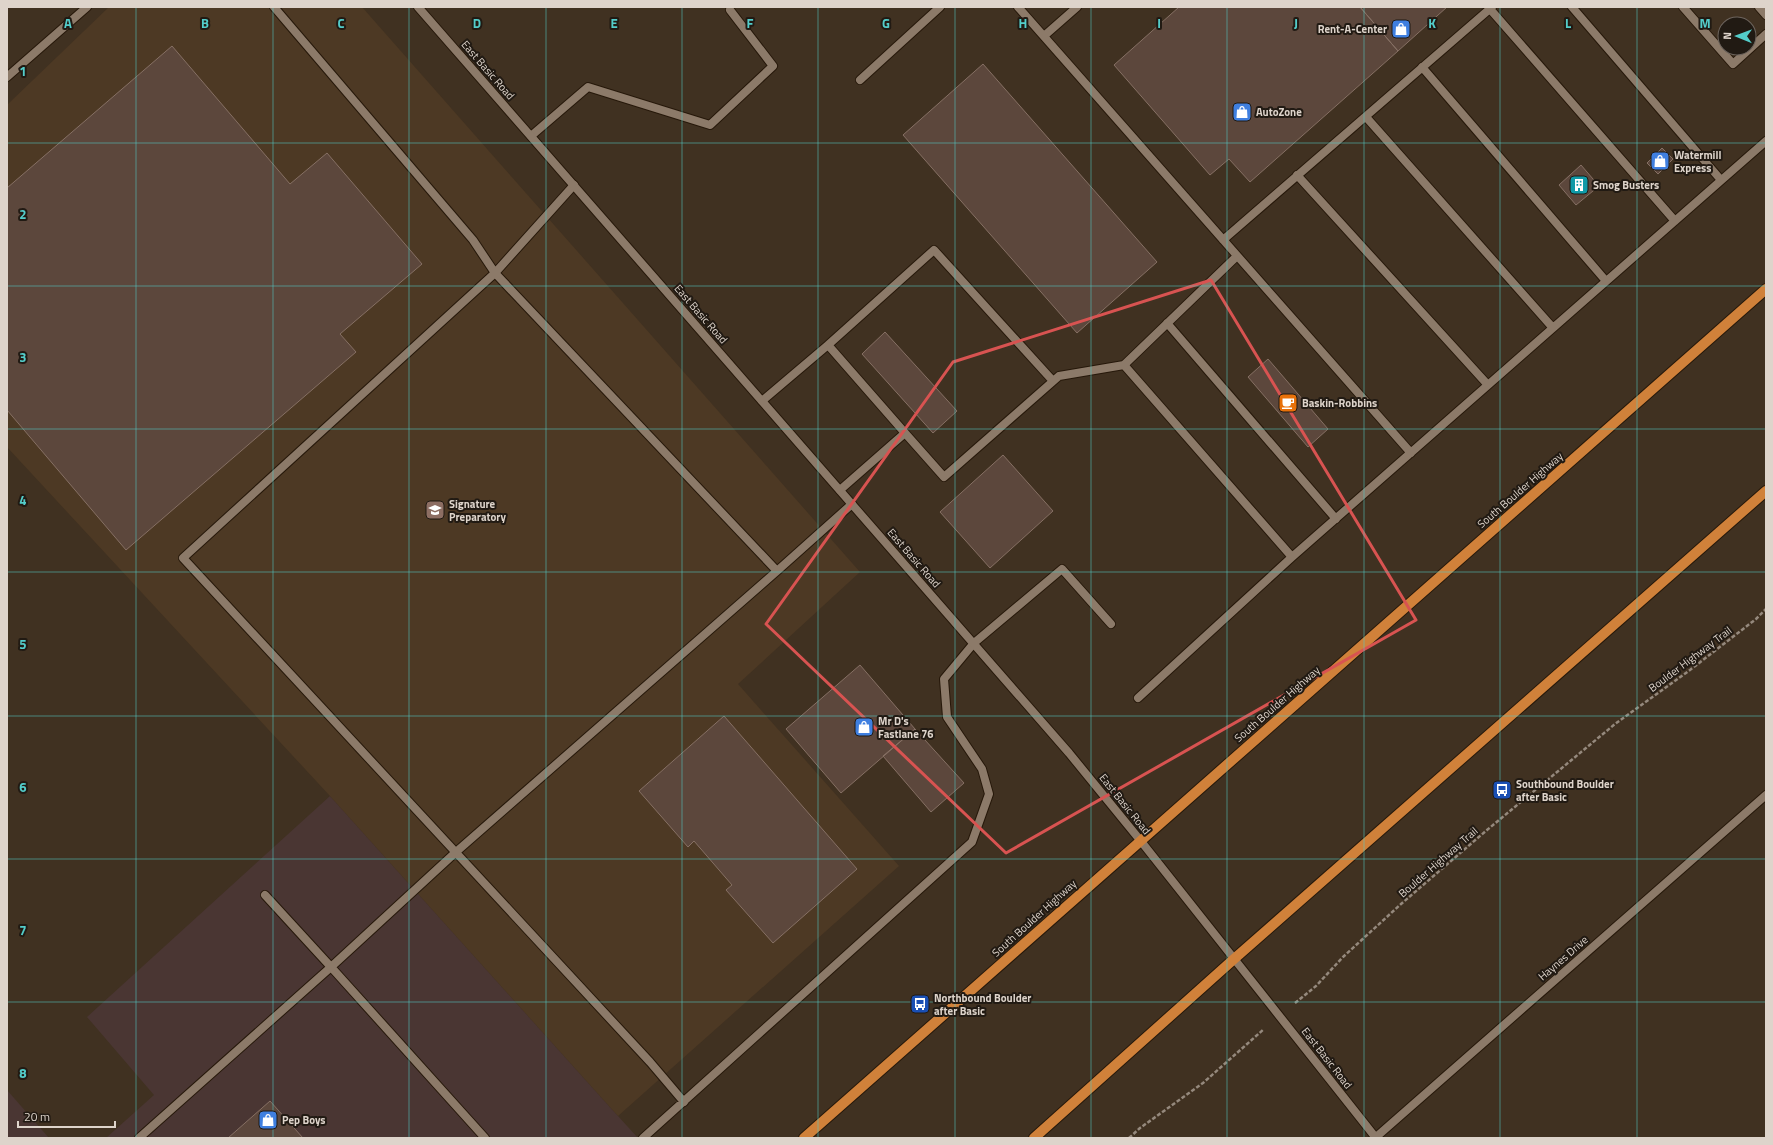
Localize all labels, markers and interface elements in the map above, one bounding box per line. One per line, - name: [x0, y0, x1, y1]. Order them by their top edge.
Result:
- text: A: [64, 13, 72, 33]
- text: B: [201, 13, 209, 33]
- text: C: [337, 13, 345, 33]
- text: D: [473, 13, 481, 33]
- text: E: [610, 13, 618, 33]
- text: F: [747, 13, 754, 33]
- text: G: [882, 13, 890, 33]
- text: H: [1019, 13, 1027, 33]
- text: I: [1157, 13, 1161, 33]
- text: J: [1294, 13, 1298, 33]
- text: K: [1428, 13, 1436, 33]
- text: L: [1565, 13, 1571, 33]
- text: M: [1699, 13, 1711, 33]
- north arrow: [1717, 16, 1757, 56]
- shop icon: Rent-A-Center: [1390, 18, 1412, 40]
- place label: Rent-A-Center: [1318, 21, 1387, 37]
- text: N: [1719, 32, 1735, 40]
- street label: East Basic Road: [458, 37, 518, 103]
- text: 1: [19, 61, 27, 81]
- shop icon: AutoZone: [1231, 101, 1253, 123]
- place label: AutoZone: [1256, 104, 1302, 120]
- place label: Watermill Express: [1674, 147, 1721, 176]
- shop icon: Watermill Express: [1649, 150, 1671, 172]
- building icon: Smog Busters: [1568, 174, 1590, 196]
- place label: Smog Busters: [1593, 177, 1659, 193]
- text: 2: [19, 204, 27, 224]
- street label: East Basic Road: [671, 281, 731, 347]
- text: 3: [19, 347, 27, 367]
- cafe icon: Baskin-Robbins: [1277, 392, 1299, 414]
- place label: Baskin-Robbins: [1302, 395, 1377, 411]
- street label: South Boulder Highway: [1474, 448, 1567, 532]
- text: 4: [19, 490, 27, 510]
- place label: Signature Preparatory: [449, 496, 506, 525]
- school or university icon: Signature Preparatory: [424, 499, 446, 521]
- street label: East Basic Road: [884, 525, 944, 591]
- street label: Boulder Highway Trail: [1645, 622, 1735, 696]
- text: 5: [19, 634, 27, 654]
- street label: South Boulder Highway: [1231, 662, 1324, 746]
- place label: Mr D's Fastlane 76: [878, 713, 934, 742]
- shop icon: Mr D's Fastlane 76: [853, 716, 875, 738]
- street label: East Basic Road: [1096, 770, 1155, 838]
- place label: Southbound Boulder after Basic: [1516, 776, 1614, 805]
- text: 6: [19, 777, 27, 797]
- bus stop icon: Southbound Boulder after Basic: [1491, 779, 1513, 801]
- street label: Boulder Highway Trail: [1395, 823, 1481, 901]
- street label: South Boulder Highway: [988, 875, 1080, 960]
- text: 7: [19, 920, 27, 940]
- street label: Haynes Drive: [1535, 932, 1592, 984]
- place label: Northbound Boulder after Basic: [934, 990, 1031, 1019]
- bus stop icon: Northbound Boulder after Basic: [909, 993, 931, 1015]
- street label: East Basic Road: [1298, 1024, 1356, 1092]
- text: 8: [19, 1063, 27, 1083]
- scale bar: [18, 1103, 115, 1129]
- text: 20 m: [24, 1107, 50, 1126]
- shop icon: Pep Boys: [257, 1109, 279, 1131]
- place label: Pep Boys: [282, 1112, 326, 1128]

